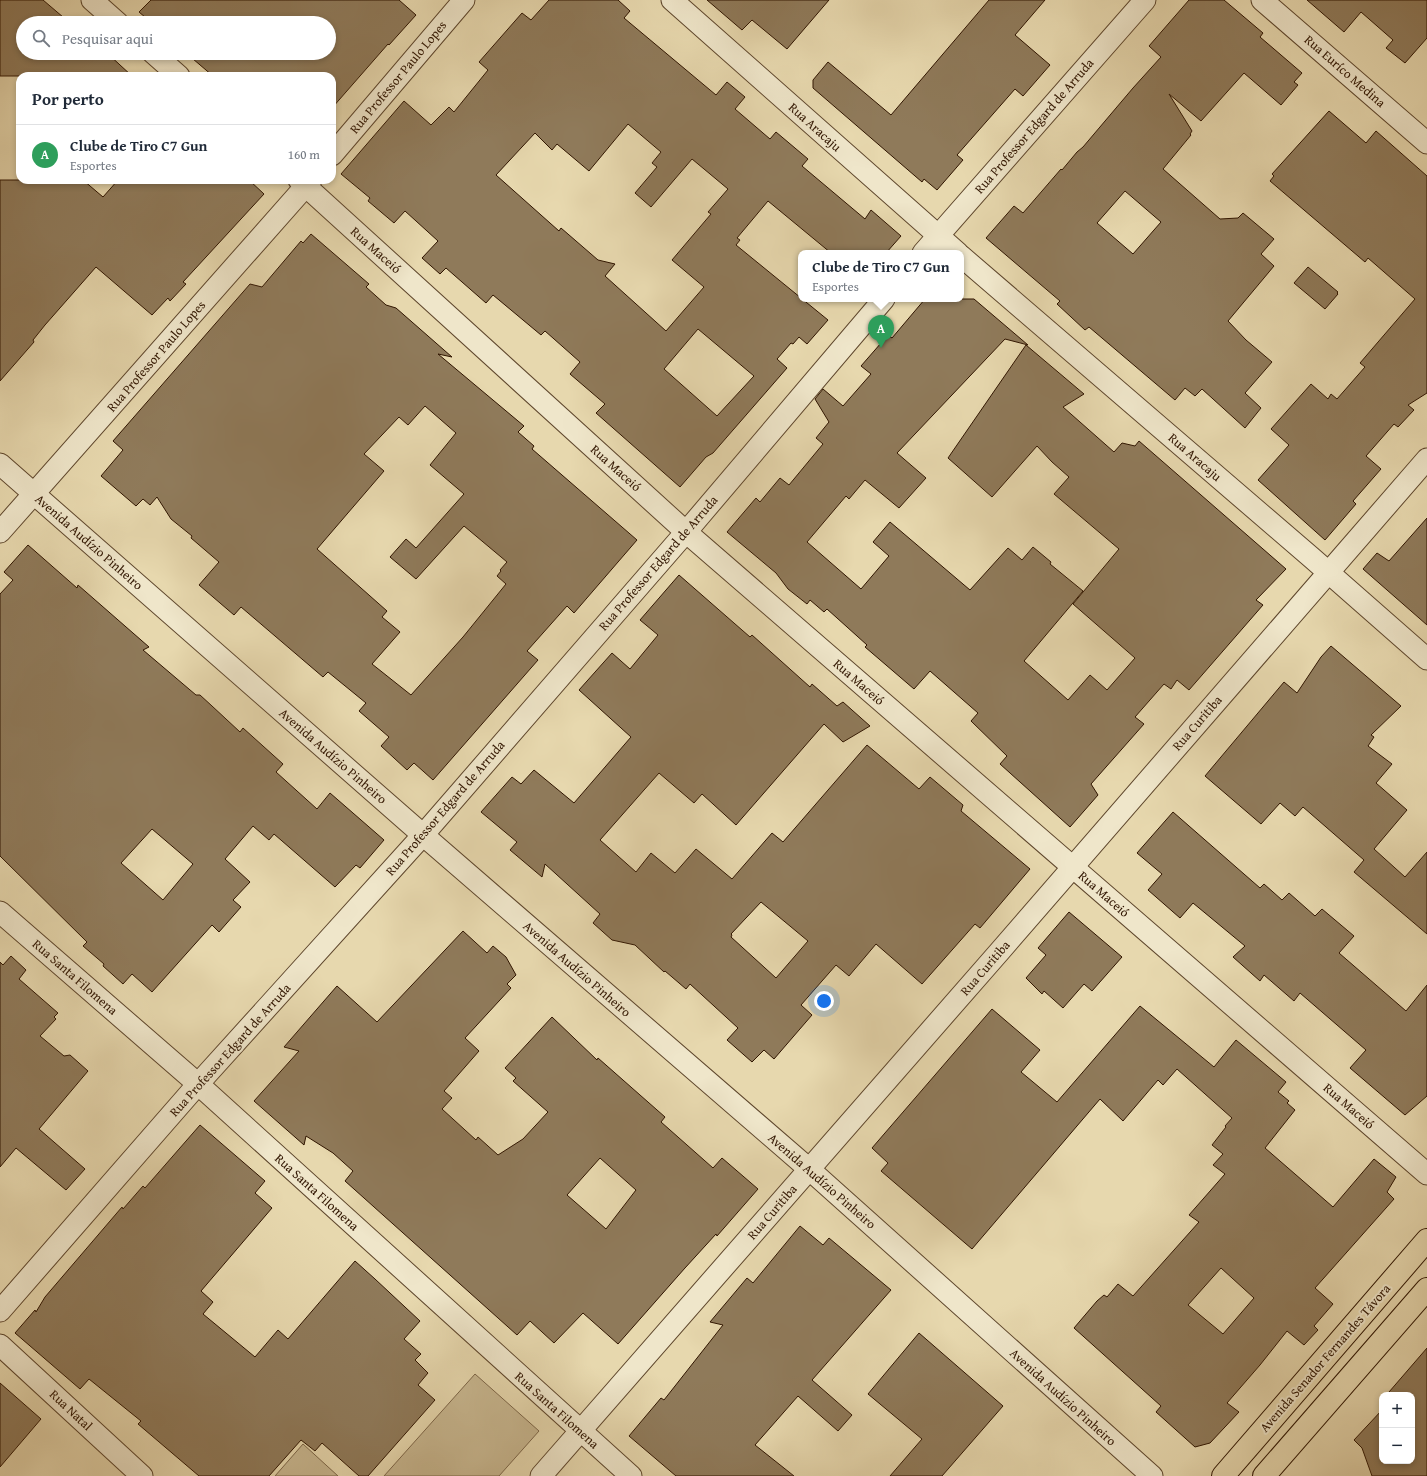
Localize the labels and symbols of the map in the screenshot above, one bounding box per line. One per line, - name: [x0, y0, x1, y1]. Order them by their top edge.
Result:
- street label: Rua Professor Paulo Lopes: [345, 16, 451, 138]
- street label: Rua Euríco Medina: [1300, 30, 1390, 112]
- street label: Rua Professor Edgard de Arruda: [970, 54, 1099, 198]
- street label: Rua Aracaju: [784, 98, 846, 156]
- street label: Rua Maceió: [346, 222, 406, 278]
- street label: Rua Professor Paulo Lopes: [102, 296, 210, 416]
- pin: A: [868, 315, 894, 348]
- street label: Rua Aracaju: [1164, 428, 1226, 486]
- street label: Rua Maceió: [586, 440, 646, 496]
- street label: Avenida Audízio Pinheiro: [31, 490, 147, 595]
- street label: Rua Professor Edgard de Arruda: [594, 491, 723, 635]
- street label: Rua Maceió: [829, 654, 889, 710]
- street label: Rua Curitiba: [1168, 691, 1227, 755]
- street label: Avenida Audízio Pinheiro: [275, 704, 391, 809]
- street label: Rua Professor Edgard de Arruda: [381, 736, 510, 880]
- street label: Rua Maceió: [1074, 866, 1134, 922]
- street label: Avenida Audízio Pinheiro: [519, 917, 635, 1022]
- street label: Rua Santa Filomena: [28, 935, 122, 1020]
- street label: Rua Curitiba: [956, 936, 1015, 1000]
- street label: Rua Professor Edgard de Arruda: [165, 979, 296, 1121]
- your location: [814, 991, 834, 1011]
- street label: Rua Maceió: [1319, 1078, 1379, 1134]
- street label: Avenida Audízio Pinheiro: [764, 1129, 880, 1234]
- street label: Rua Santa Filomena: [271, 1149, 364, 1236]
- street label: Rua Curitiba: [743, 1180, 802, 1244]
- street label: Avenida Senador Fernandes Távora: [1255, 1279, 1395, 1436]
- street label: Avenida Audízio Pinheiro: [1006, 1344, 1121, 1450]
- street label: Rua Santa Filomena: [511, 1367, 604, 1454]
- street label: Rua Natal: [45, 1385, 97, 1435]

